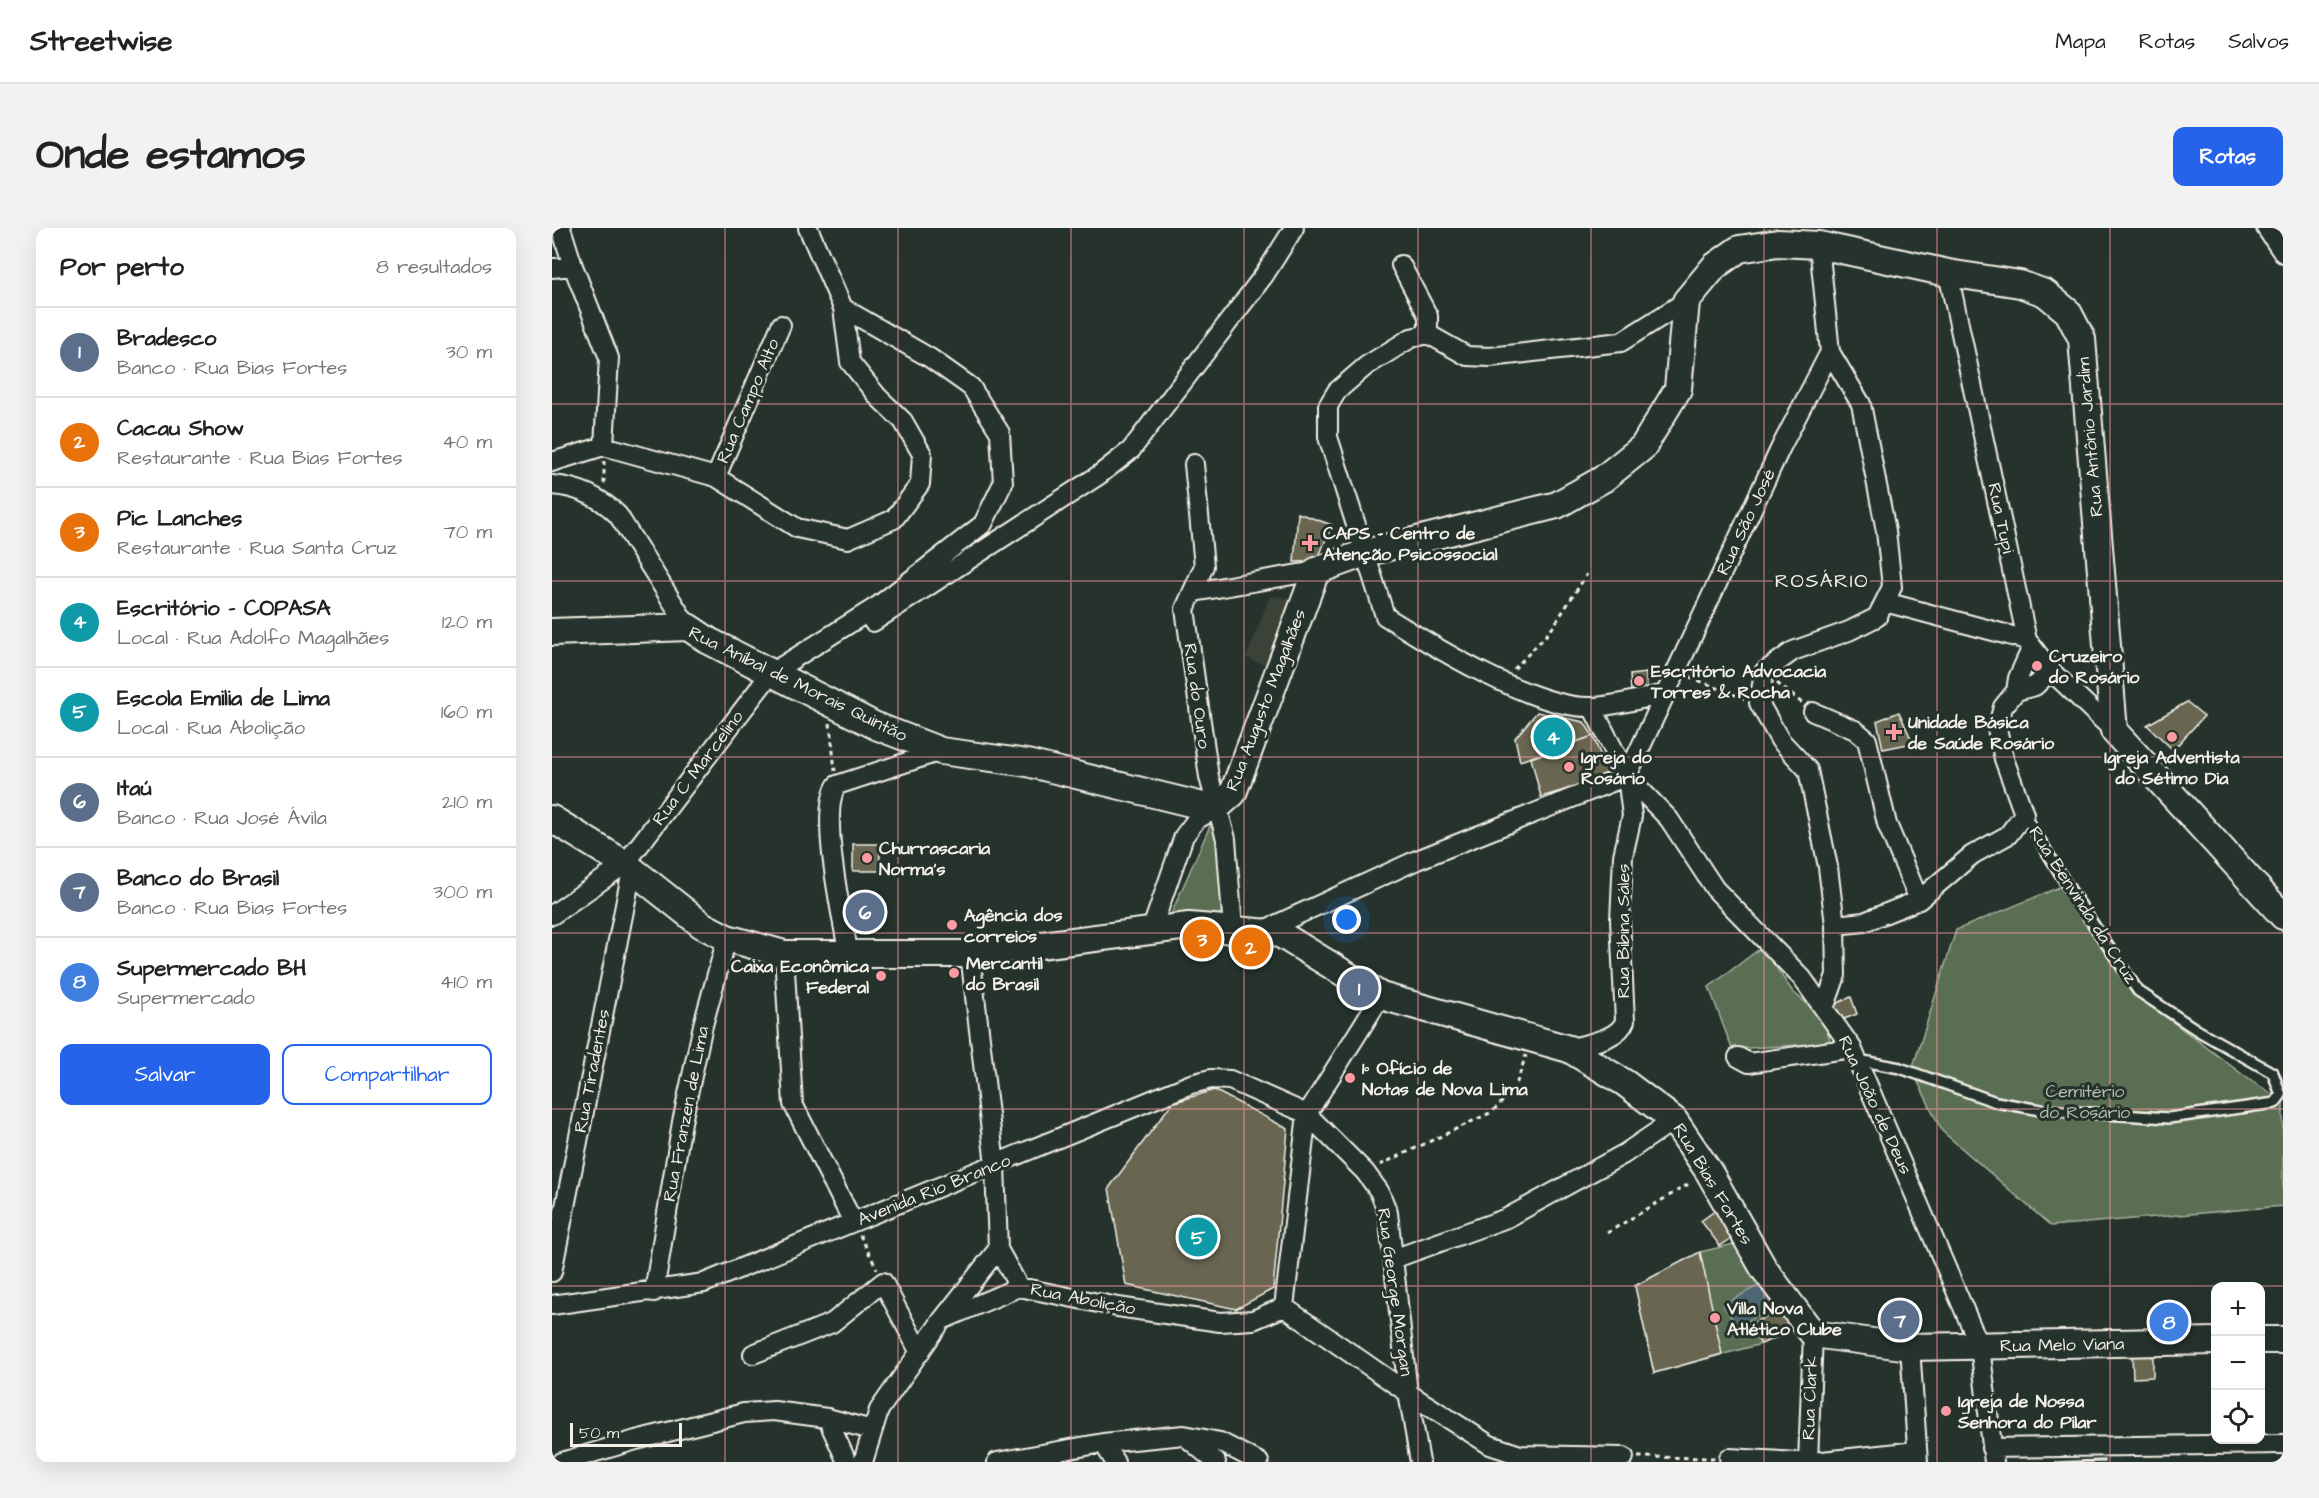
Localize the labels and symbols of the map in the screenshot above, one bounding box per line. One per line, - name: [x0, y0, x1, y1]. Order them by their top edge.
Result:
- street label: Rua Campo Alto: [710, 335, 786, 467]
- street label: Rua Antônio Jardim: [2071, 356, 2109, 518]
- street label: Rua São José: [1710, 464, 1782, 579]
- street label: Rua Tupi: [1981, 480, 2021, 556]
- place label: CAPS - Centro de Atenção Psicossocial: [1323, 521, 1498, 567]
- marker: CAPS - Centro de Atenção Psicossocial: [1301, 534, 1319, 552]
- district label: ROSÁRIO: [1775, 567, 1869, 595]
- street label: Rua Augusto Magalhães: [1220, 605, 1313, 795]
- street label: Rua Aníbal de Morais Quintão: [684, 620, 912, 748]
- street label: Rua do Ouro: [1177, 642, 1217, 750]
- place label: Cruzeiro do Rosário: [2048, 644, 2140, 690]
- place label: Escritório Advocacia Torres & Rocha: [1650, 659, 1827, 705]
- marker: Cruzeiro do Rosário: [2030, 659, 2044, 673]
- marker: Escritório Advocacia Torres & Rocha: [1632, 674, 1646, 688]
- street label: Rua C Marcelino: [646, 705, 750, 831]
- place label: Unidade Básica de Saúde Rosário: [1907, 710, 2055, 756]
- pin: 4: [1534, 714, 1572, 760]
- marker: Unidade Básica de Saúde Rosário: [1885, 723, 1903, 741]
- marker: Igreja Adventista do Sétimo Dia: [2165, 730, 2179, 744]
- place label: Igreja do Rosário: [1581, 745, 1652, 791]
- place label: Igreja Adventista do Sétimo Dia: [2104, 745, 2241, 791]
- marker: Igreja do Rosário: [1562, 760, 1576, 774]
- street label: Rua Benvinda da Cruz: [2023, 822, 2143, 989]
- place label: Churrascaria Norma's: [879, 836, 991, 882]
- marker: Churrascaria Norma's: [860, 851, 874, 865]
- street label: Rua Bibina Sáles: [1611, 864, 1636, 998]
- pin: 6: [846, 890, 884, 934]
- place label: Agência dos correios: [964, 903, 1062, 949]
- your location: [1332, 905, 1361, 934]
- pin: 3: [1182, 916, 1222, 962]
- marker: Agência dos correios: [945, 918, 959, 932]
- pin: 2: [1232, 924, 1270, 970]
- place label: Mercantil do Brasil: [965, 951, 1043, 997]
- place label: Caixa Econômica Federal: [731, 954, 870, 1000]
- marker: Mercantil do Brasil: [947, 966, 961, 980]
- pin: 1: [1340, 966, 1378, 1011]
- marker: Caixa Econômica Federal: [874, 969, 888, 983]
- street label: Rua Tiradentes: [568, 1007, 616, 1135]
- street label: Rua Franzen de Lima: [657, 1024, 715, 1204]
- street label: Rua João de Deus: [1832, 1032, 1918, 1178]
- place label: 1º Ofício de Notas de Nova Lima: [1362, 1056, 1529, 1102]
- marker: 1º Ofício de Notas de Nova Lima: [1343, 1071, 1357, 1085]
- park label: Cemitério do Rosário: [2040, 1079, 2130, 1125]
- street label: Rua Bias Fortes: [1667, 1118, 1759, 1250]
- street label: Avenida Rio Branco: [854, 1148, 1014, 1232]
- street label: Rua George Morgan: [1370, 1206, 1419, 1378]
- pin: 5: [1178, 1214, 1218, 1260]
- street label: Rua Abolição: [1028, 1277, 1138, 1321]
- place label: Villa Nova Atlético Clube: [1726, 1296, 1842, 1342]
- pin: 7: [1880, 1298, 1920, 1342]
- pin: 8: [2150, 1300, 2188, 1344]
- marker: Villa Nova Atlético Clube: [1708, 1311, 1722, 1325]
- street label: Rua Melo Viana: [2000, 1331, 2124, 1359]
- street label: Rua Clark: [1796, 1356, 1824, 1440]
- place label: Igreja de Nossa Senhora do Pilar: [1957, 1389, 2096, 1435]
- marker: Igreja de Nossa Senhora do Pilar: [1939, 1404, 1953, 1418]
- scale bar: [570, 1420, 682, 1448]

